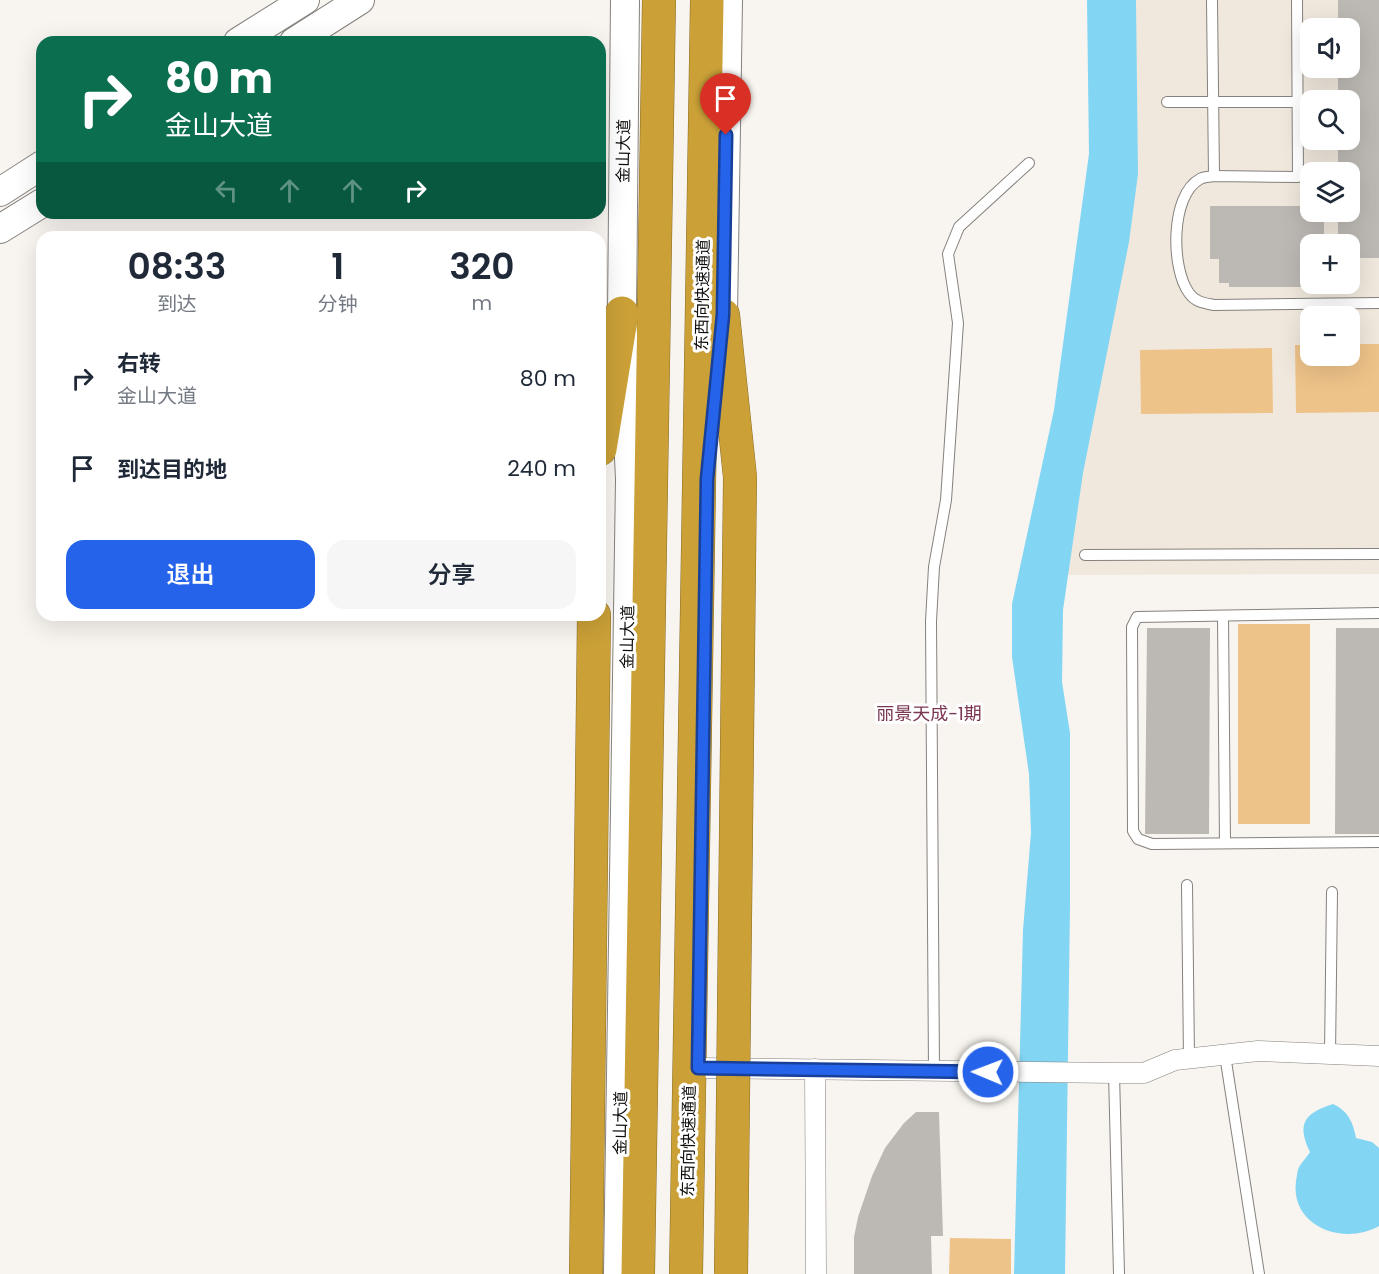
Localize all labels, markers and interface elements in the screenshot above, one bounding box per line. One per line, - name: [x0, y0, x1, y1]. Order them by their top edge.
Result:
- map controls: [1300, 18, 1360, 366]
- button: sound: [1300, 18, 1360, 78]
- text: 80 m: [165, 49, 273, 108]
- icon: right: [66, 60, 144, 138]
- pin: [700, 73, 751, 135]
- icon: arrive: [709, 82, 742, 115]
- button: search: [1300, 90, 1360, 150]
- text: 金山大道: [165, 107, 273, 144]
- street label: 金山大道: [611, 119, 636, 183]
- button: layers: [1300, 162, 1360, 222]
- icon: left: [210, 174, 243, 207]
- icon: ahead: [273, 174, 306, 207]
- icon: ahead: [336, 174, 369, 207]
- icon: right: [399, 174, 432, 207]
- button: +: [1300, 234, 1360, 294]
- street label: 东西向快速通道: [690, 239, 715, 351]
- text: 08:33: [127, 241, 226, 292]
- text: 1: [331, 241, 344, 292]
- text: 320: [449, 241, 515, 292]
- text: m: [472, 289, 492, 317]
- text: 到达: [157, 290, 197, 318]
- text: 分钟: [318, 290, 358, 318]
- button: −: [1300, 306, 1360, 366]
- text: 右转: [117, 348, 161, 379]
- icon: right: [66, 362, 99, 395]
- text: 80 m: [520, 363, 576, 394]
- text: 金山大道: [117, 382, 197, 410]
- icon: arrive: [66, 452, 99, 485]
- text: 240 m: [507, 453, 576, 484]
- text: 到达目的地: [117, 454, 227, 485]
- button: 退出: [66, 540, 315, 609]
- button: 分享: [327, 540, 576, 609]
- street label: 金山大道: [615, 605, 640, 669]
- district label: 丽景天成-1期: [876, 701, 982, 726]
- position arrow: [956, 1040, 1020, 1104]
- street label: 东西向快速通道: [676, 1085, 701, 1197]
- street label: 金山大道: [608, 1091, 633, 1155]

